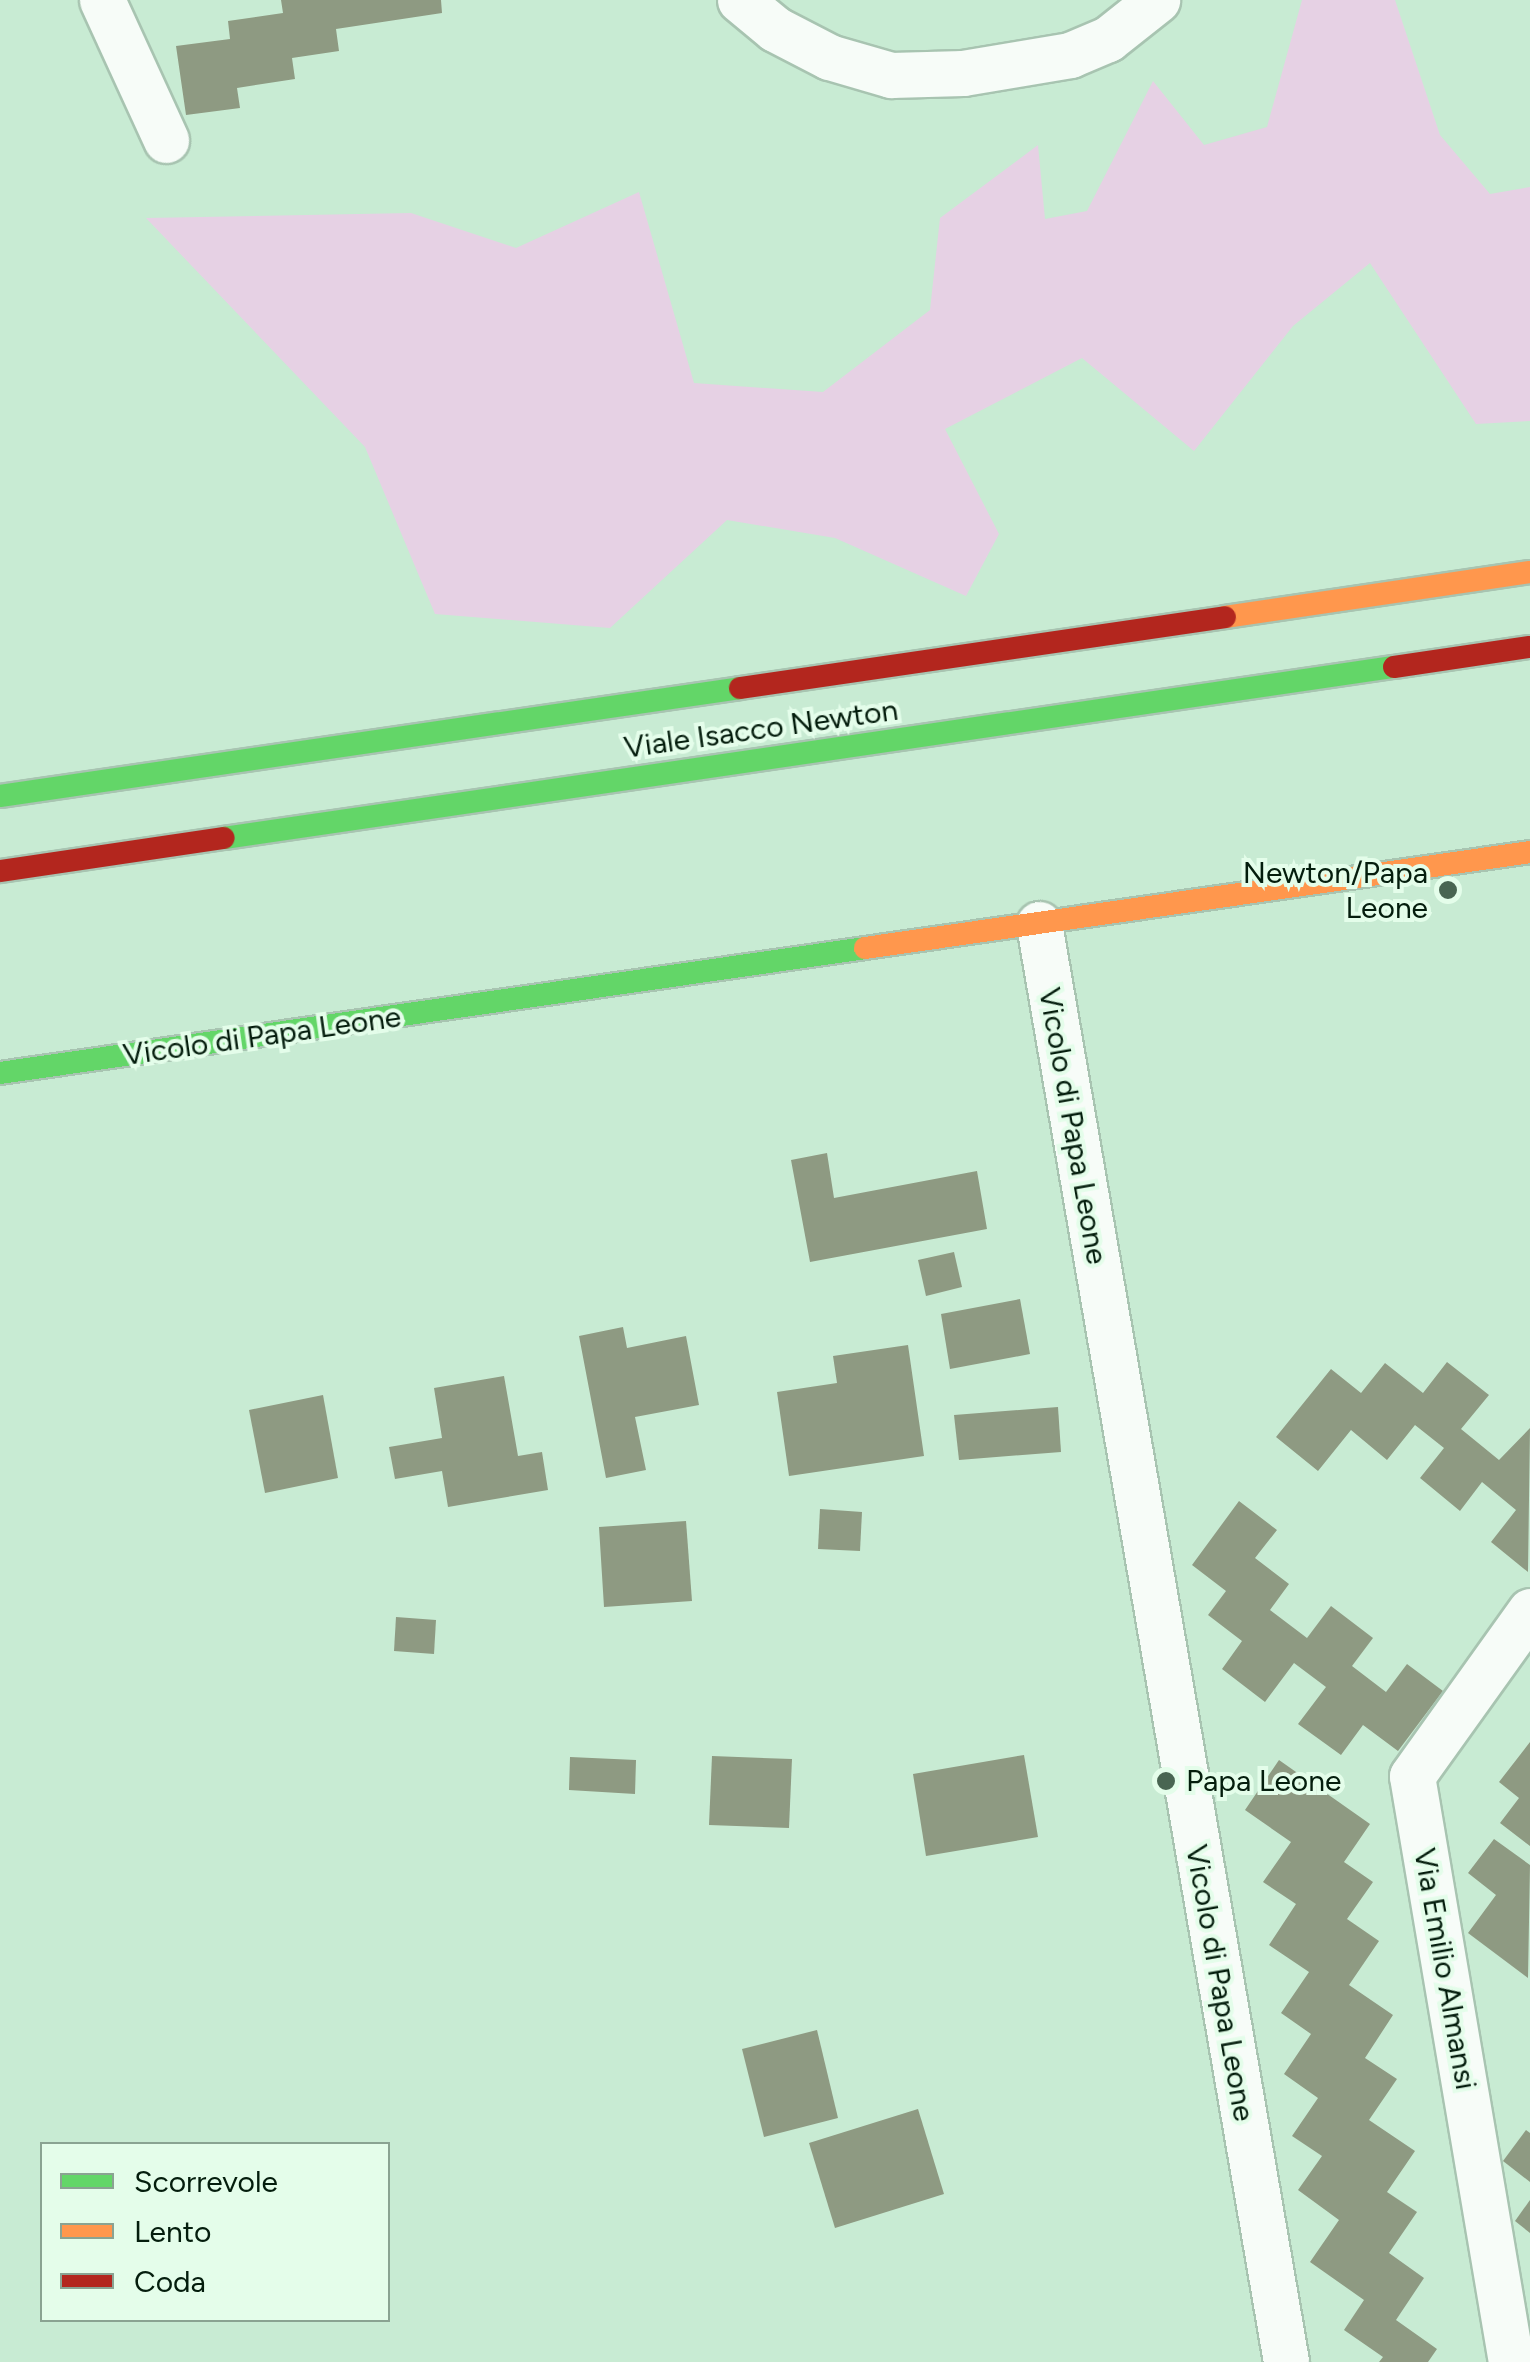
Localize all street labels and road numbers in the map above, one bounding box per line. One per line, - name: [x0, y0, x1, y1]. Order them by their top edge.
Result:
- street label: Viale Isacco Newton: [622, 692, 900, 766]
- street label: Vicolo di Papa Leone: [1031, 985, 1115, 1267]
- street label: Vicolo di Papa Leone: [121, 999, 403, 1073]
- street label: Vicolo di Papa Leone: [1178, 1842, 1262, 2124]
- street label: Via Emilio Almansi: [1406, 1845, 1484, 2093]

